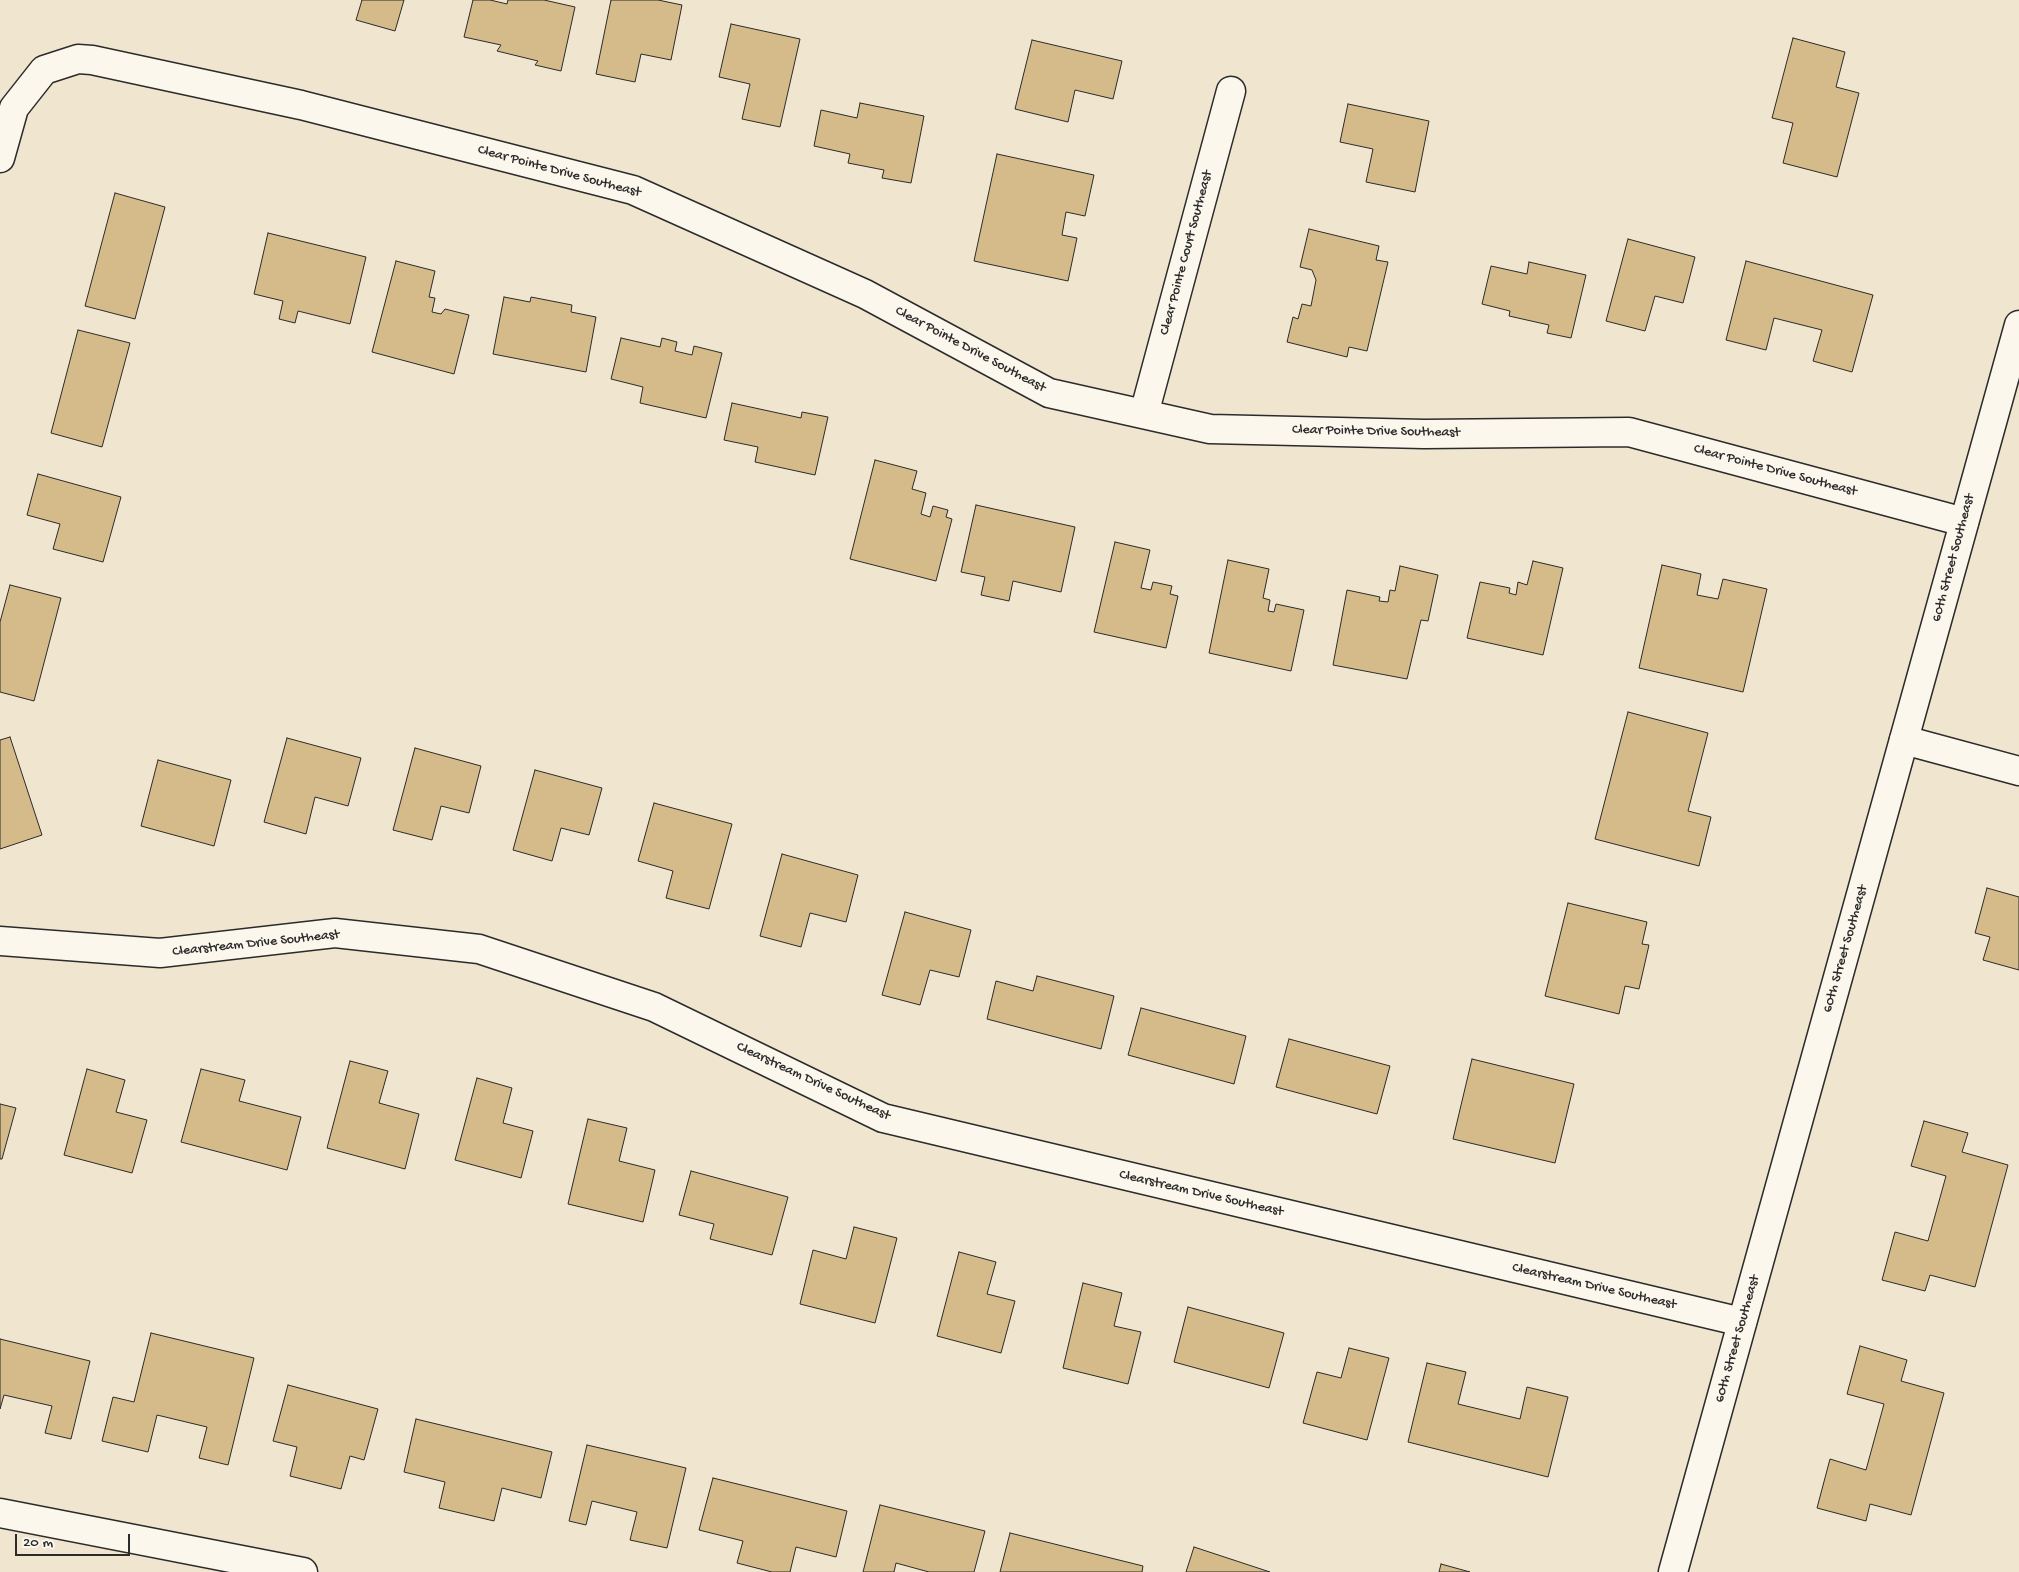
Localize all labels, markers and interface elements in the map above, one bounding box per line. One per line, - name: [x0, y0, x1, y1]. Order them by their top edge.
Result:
- street label: Clear Pointe Drive Southeast: [476, 142, 642, 202]
- street label: Clear Pointe Court Southeast: [1157, 169, 1217, 337]
- street label: Clear Pointe Drive Southeast: [892, 303, 1048, 397]
- street label: Clear Pointe Drive Southeast: [1292, 422, 1460, 442]
- street label: Clear Pointe Drive Southeast: [1692, 441, 1858, 501]
- street label: 60th Street Southeast: [1929, 492, 1979, 624]
- street label: 60th Street Southeast: [1820, 883, 1872, 1015]
- street label: Clearstream Drive Southeast: [172, 927, 340, 961]
- street label: Clearstream Drive Southeast: [733, 1039, 893, 1125]
- street label: Clearstream Drive Southeast: [1117, 1167, 1285, 1221]
- street label: Clearstream Drive Southeast: [1510, 1260, 1678, 1314]
- street label: 60th Street Southeast: [1712, 1273, 1764, 1405]
- scale bar: [18, 1524, 132, 1556]
- text: 20 m: [23, 1534, 53, 1552]

